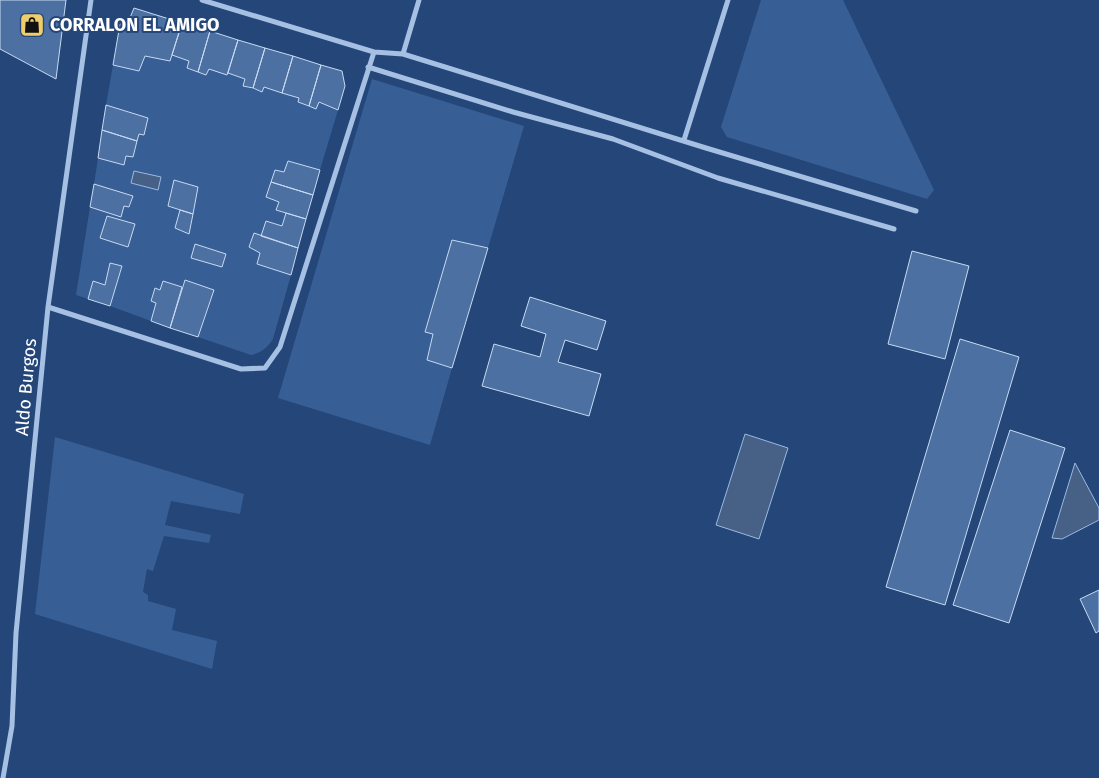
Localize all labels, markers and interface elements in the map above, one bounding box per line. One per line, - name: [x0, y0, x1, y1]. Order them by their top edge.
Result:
- shop icon: CORRALON EL AMIGO: [19, 12, 45, 38]
- place label: CORRALON EL AMIGO: [50, 14, 219, 36]
- street label: Aldo Burgos: [11, 337, 41, 437]

